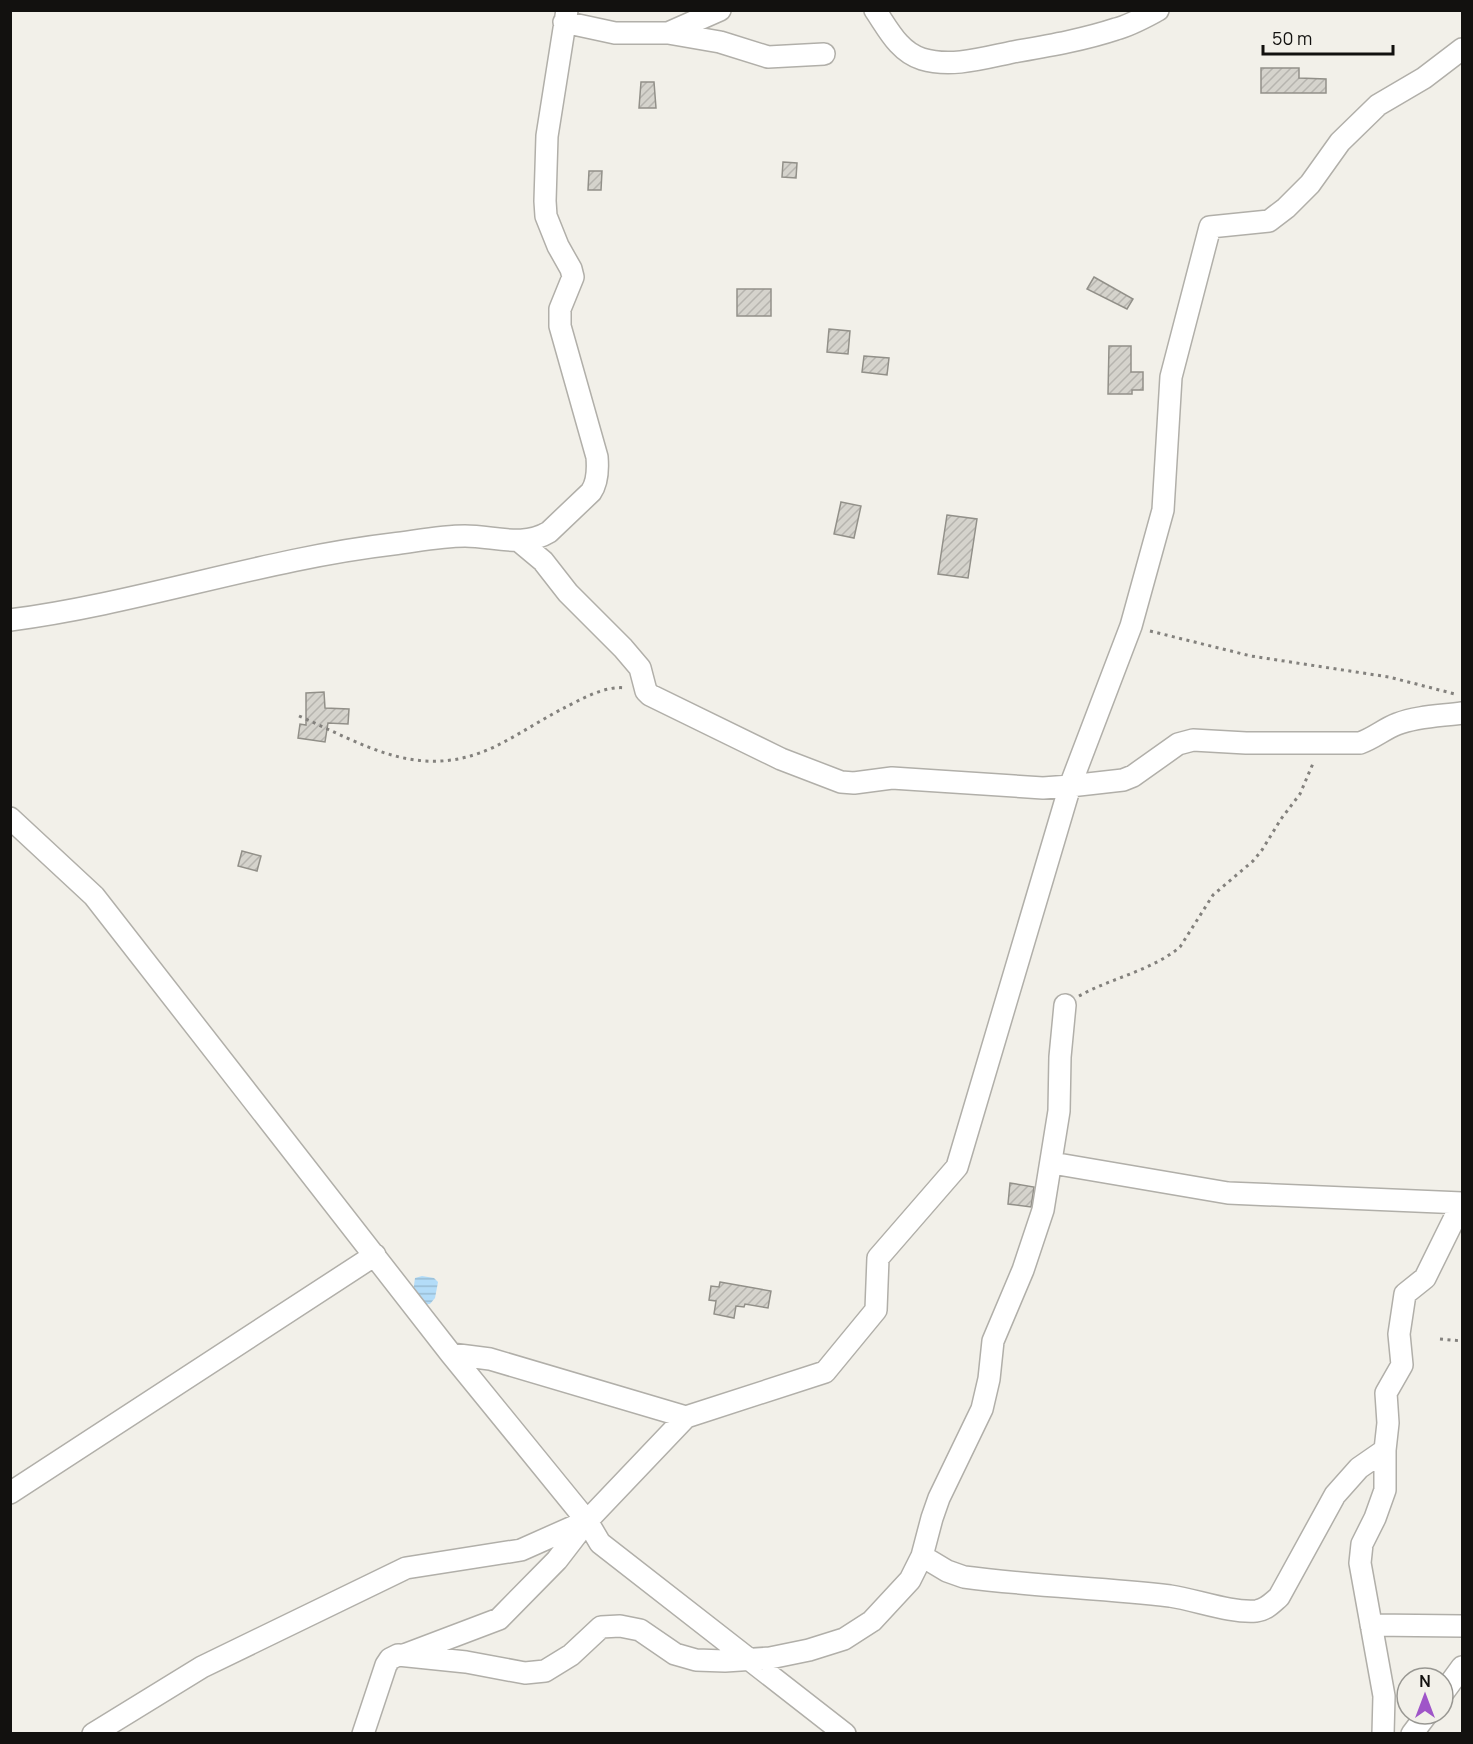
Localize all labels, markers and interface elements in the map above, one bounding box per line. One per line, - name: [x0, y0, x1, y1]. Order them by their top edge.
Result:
- scale bar: [1263, 18, 1394, 56]
- text: 50 m: [1272, 26, 1312, 50]
- north arrow: [1395, 1666, 1455, 1726]
- text: N: [1419, 1670, 1431, 1692]

